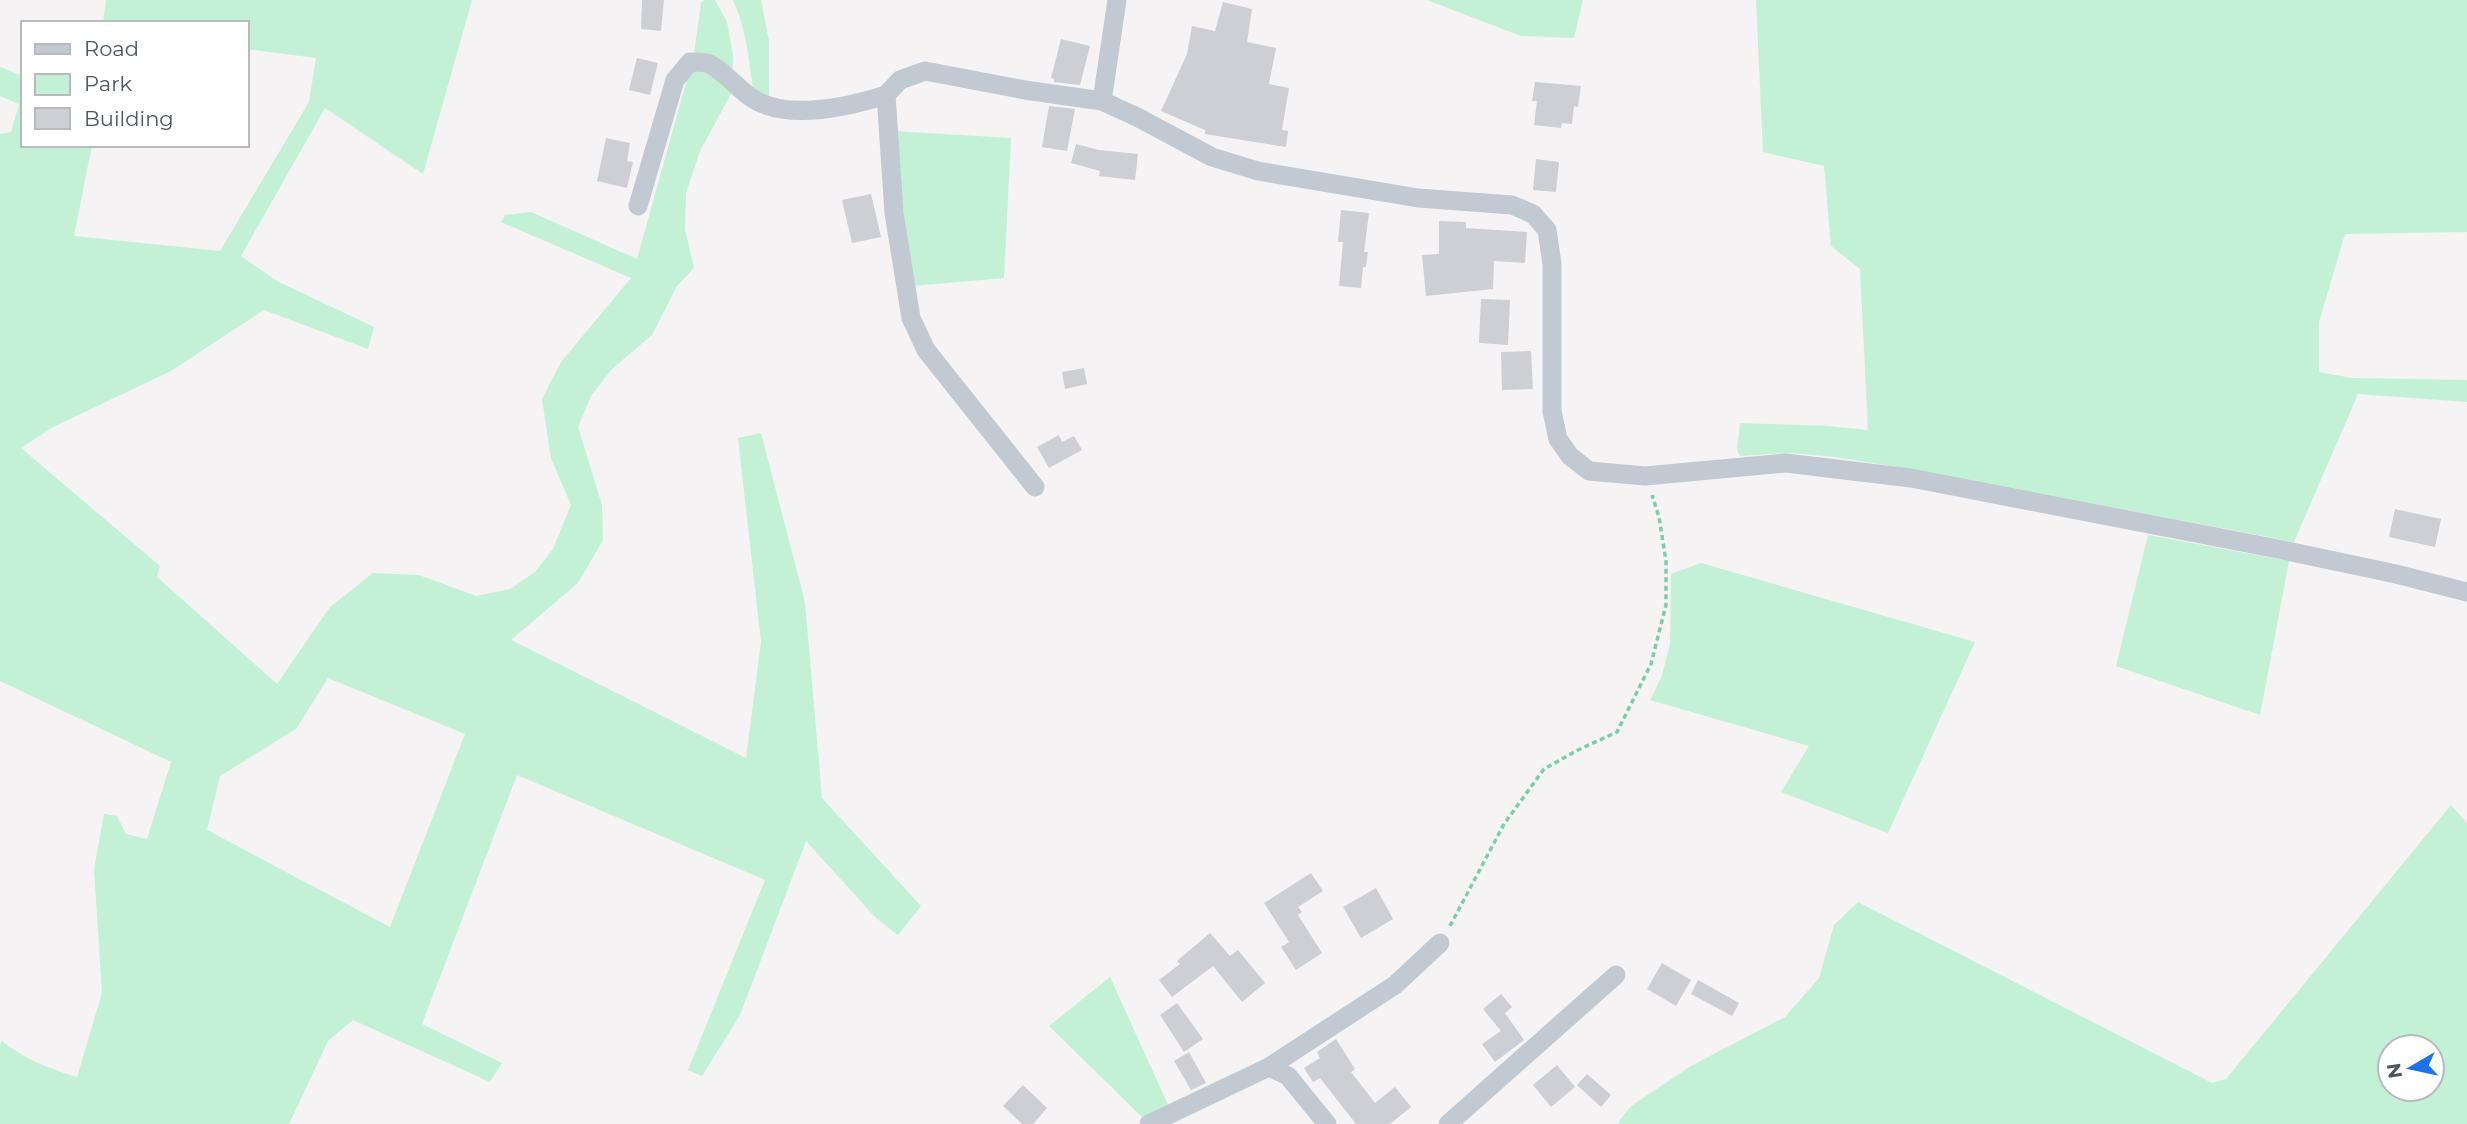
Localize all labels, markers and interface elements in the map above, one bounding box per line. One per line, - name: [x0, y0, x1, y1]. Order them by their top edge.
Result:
- legend: [21, 21, 248, 147]
- text: Road: [84, 36, 139, 61]
- text: Park: [84, 71, 132, 96]
- text: Building: [84, 106, 174, 131]
- north arrow: [2376, 1033, 2446, 1103]
- text: N: [2382, 1061, 2407, 1080]

